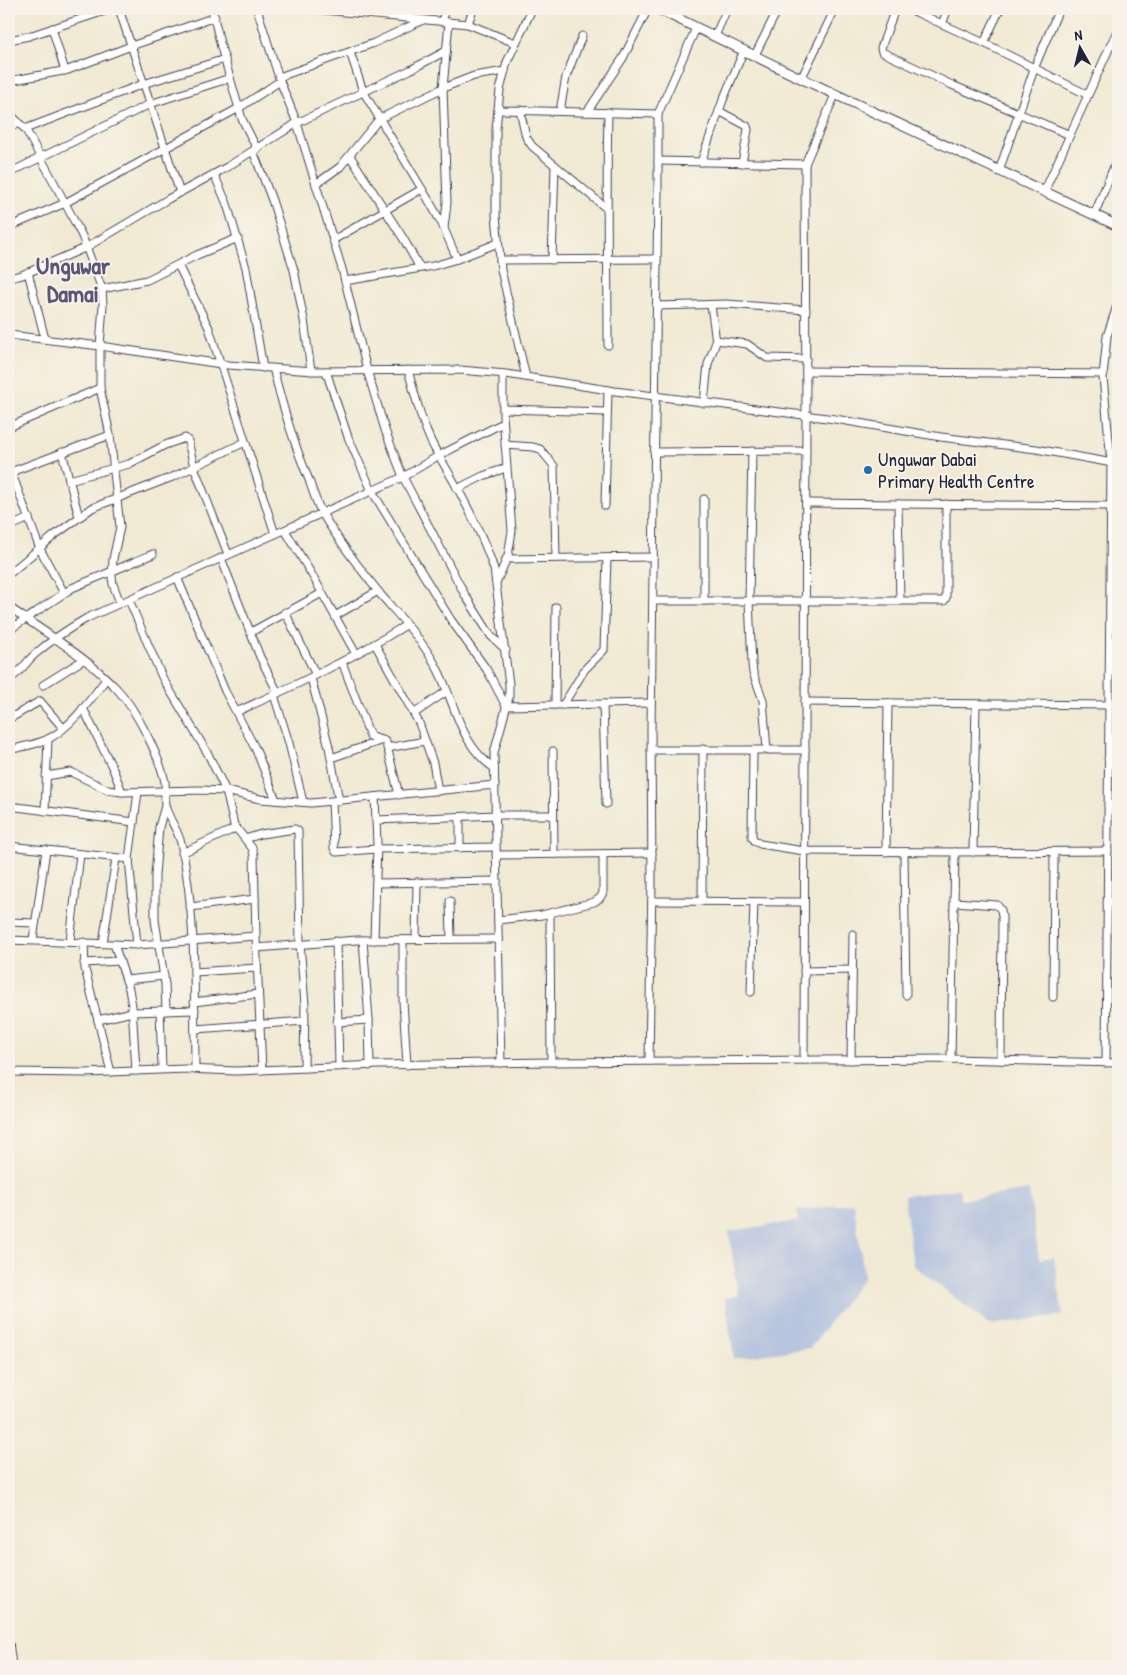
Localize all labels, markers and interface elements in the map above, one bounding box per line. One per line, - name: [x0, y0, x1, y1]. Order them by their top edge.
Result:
- north arrow: [1054, 22, 1104, 72]
- text: N: [1073, 25, 1084, 45]
- district label: Unguwar Damai: [36, 249, 111, 309]
- place label: Unguwar Dabai Primary Health Centre: [878, 446, 1035, 494]
- marker: Unguwar Dabai Primary Health Centre: [862, 464, 874, 476]

